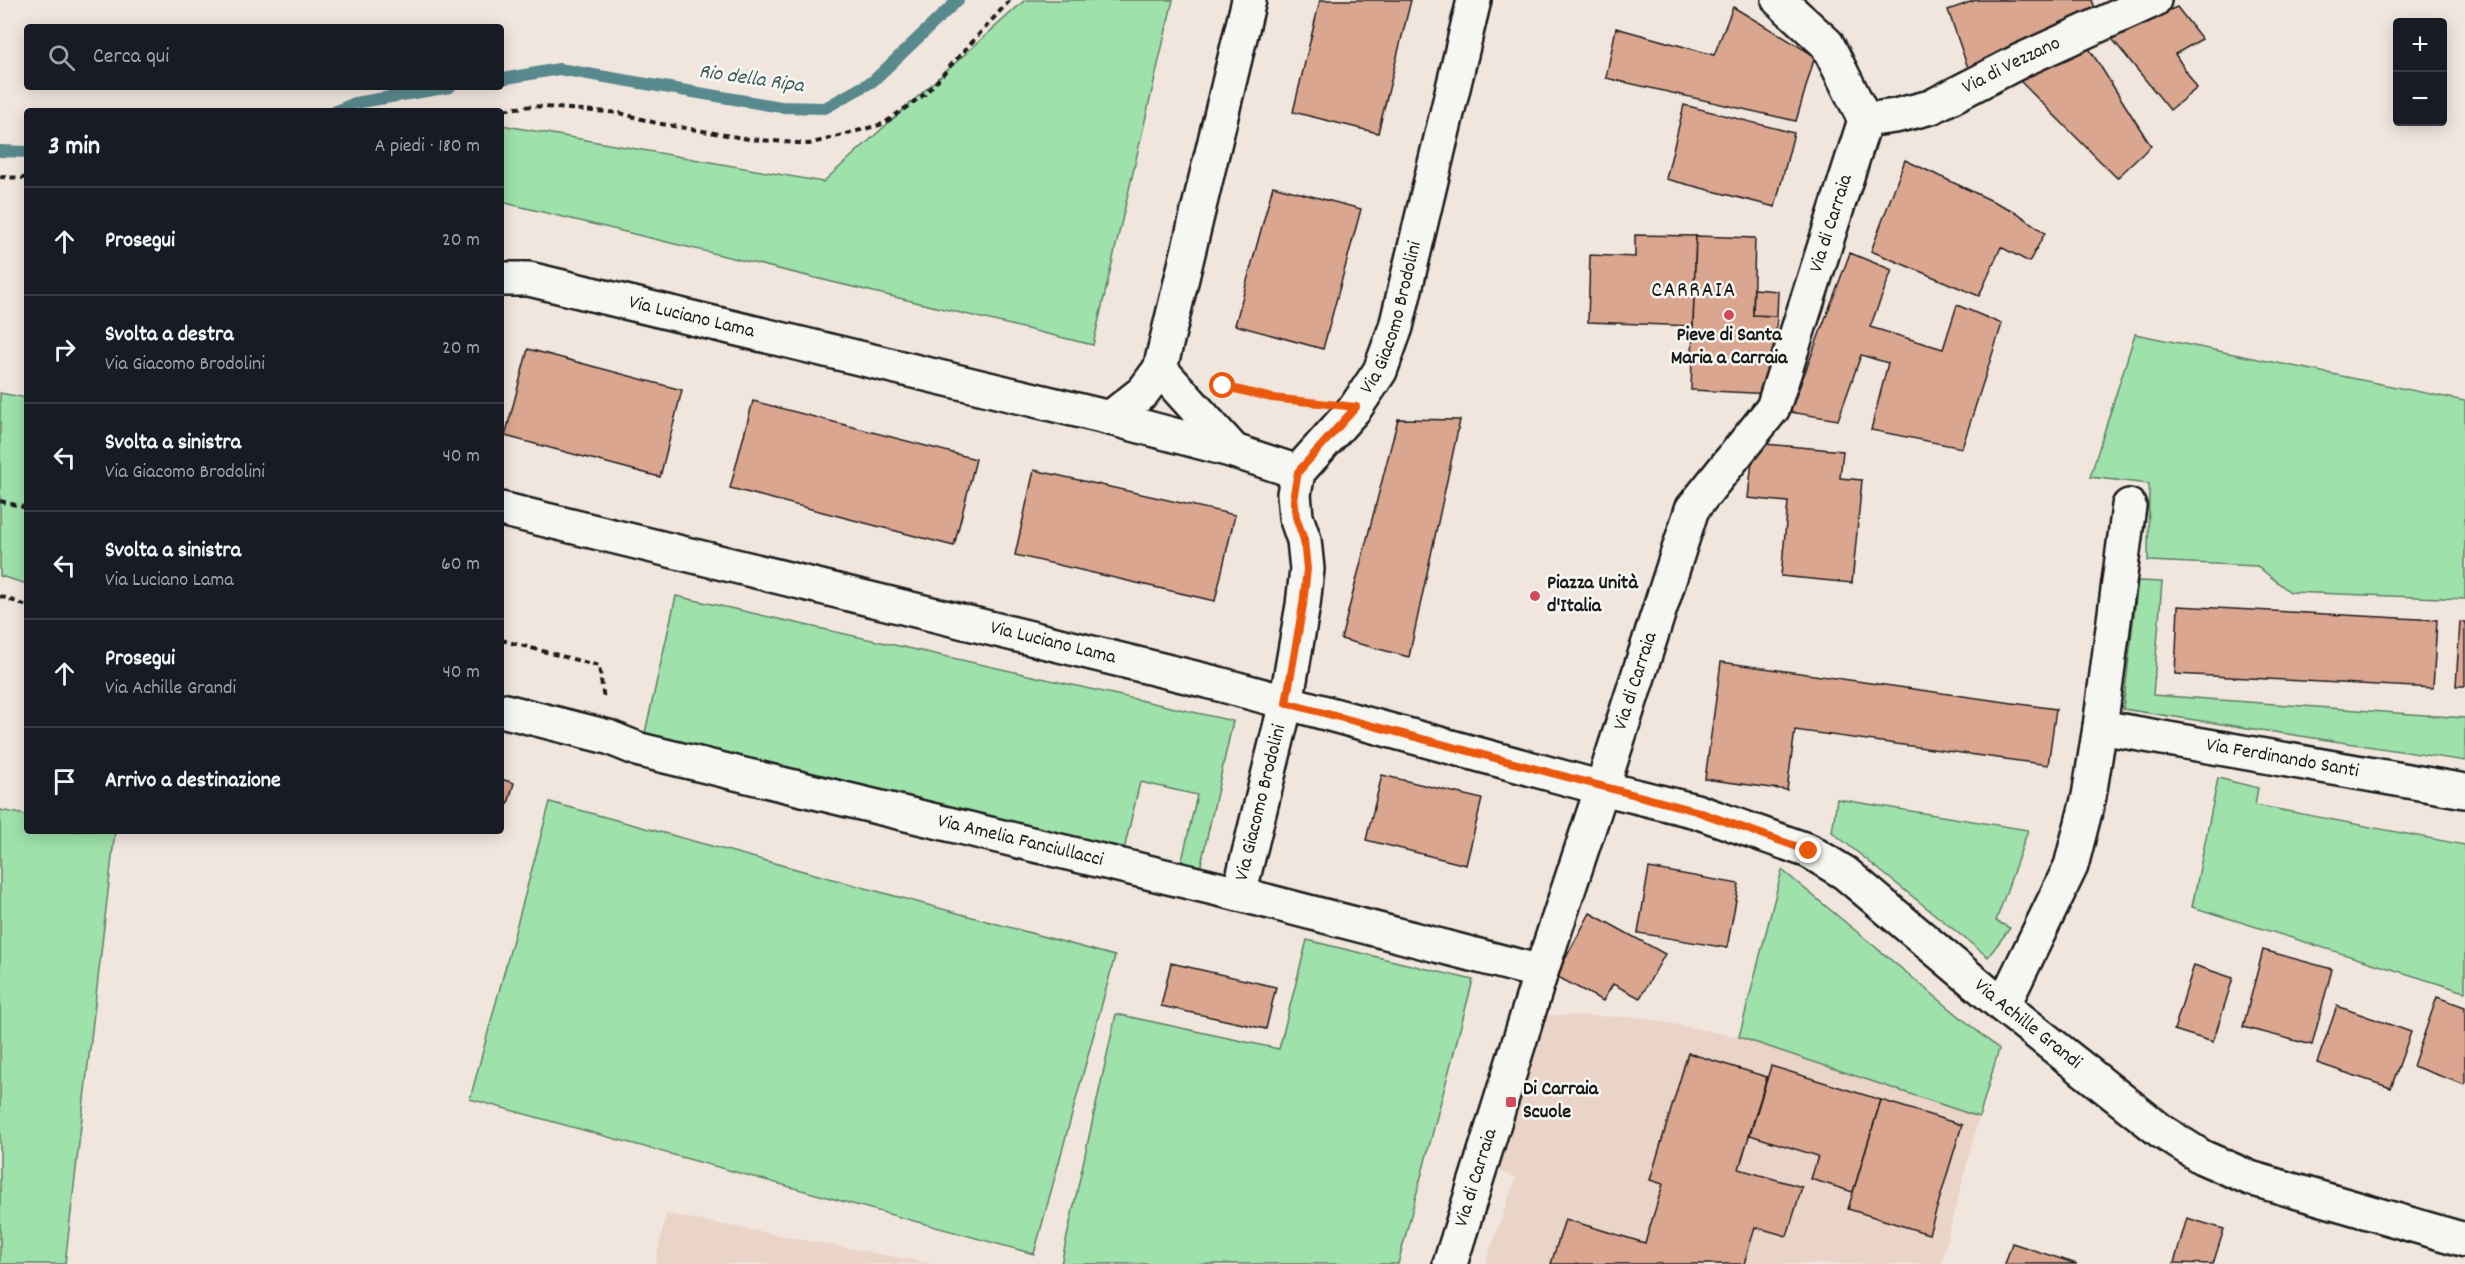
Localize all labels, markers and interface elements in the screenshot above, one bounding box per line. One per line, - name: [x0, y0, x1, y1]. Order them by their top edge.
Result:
- map controls: [2393, 18, 2447, 126]
- button: +: [2393, 18, 2447, 72]
- search box: [24, 24, 504, 90]
- street label: Via di Vezzano: [1958, 30, 2065, 102]
- icon: search: [45, 41, 78, 74]
- text: Cerca qui: [93, 42, 169, 73]
- water label: Rio della Ripa: [697, 58, 806, 102]
- button: −: [2393, 72, 2447, 126]
- text: 3 min: [48, 129, 100, 166]
- text: A piedi · 180 m: [374, 133, 480, 161]
- street label: Via di Carraia: [1803, 171, 1861, 276]
- icon: ahead: [48, 225, 81, 258]
- text: Prosegui: [105, 226, 175, 257]
- text: 20 m: [442, 227, 480, 255]
- street label: Via Giacomo Brodolini: [1354, 238, 1430, 400]
- district label: CARRAIA: [1651, 276, 1737, 307]
- street label: Via Luciano Lama: [626, 289, 758, 347]
- marker: Pieve di Santa Maria a Carraia: [1722, 308, 1736, 322]
- text: Svolta a destra: [105, 320, 234, 351]
- place label: Pieve di Santa Maria a Carraia: [1671, 322, 1788, 373]
- icon: right: [48, 333, 81, 366]
- text: 20 m: [442, 335, 480, 363]
- text: Via Giacomo Brodolini: [105, 351, 265, 379]
- route start: [1209, 372, 1235, 398]
- text: Svolta a sinistra: [105, 428, 241, 459]
- icon: left: [48, 441, 81, 474]
- text: 40 m: [442, 443, 480, 471]
- text: Via Giacomo Brodolini: [105, 459, 265, 487]
- text: Svolta a sinistra: [105, 536, 241, 567]
- icon: left: [48, 549, 81, 582]
- text: 60 m: [441, 551, 480, 579]
- text: Via Luciano Lama: [105, 567, 234, 595]
- place label: Piazza Unità d'Italia: [1547, 570, 1639, 621]
- marker: Piazza Unità d'Italia: [1528, 589, 1542, 603]
- street label: Via Luciano Lama: [987, 615, 1119, 672]
- street label: Via di Carraia: [1607, 628, 1665, 734]
- text: Prosegui: [105, 644, 175, 675]
- icon: ahead: [48, 657, 81, 690]
- text: 40 m: [442, 659, 480, 687]
- text: Via Achille Grandi: [105, 675, 236, 703]
- street label: Via Giacomo Brodolini: [1229, 721, 1294, 884]
- street label: Via Ferdinando Santi: [2204, 732, 2361, 786]
- icon: arrive: [48, 765, 81, 798]
- text: Arrivo a destinazione: [105, 766, 281, 797]
- street label: Via Amelia Fanciullacci: [934, 808, 1106, 875]
- route end: [1795, 837, 1821, 863]
- street label: Via Achille Grandi: [1967, 973, 2088, 1077]
- place label: Di Carraia Scuole: [1523, 1076, 1599, 1127]
- marker: Di Carraia Scuole: [1504, 1095, 1518, 1109]
- street label: Via di Carraia: [1448, 1125, 1505, 1231]

